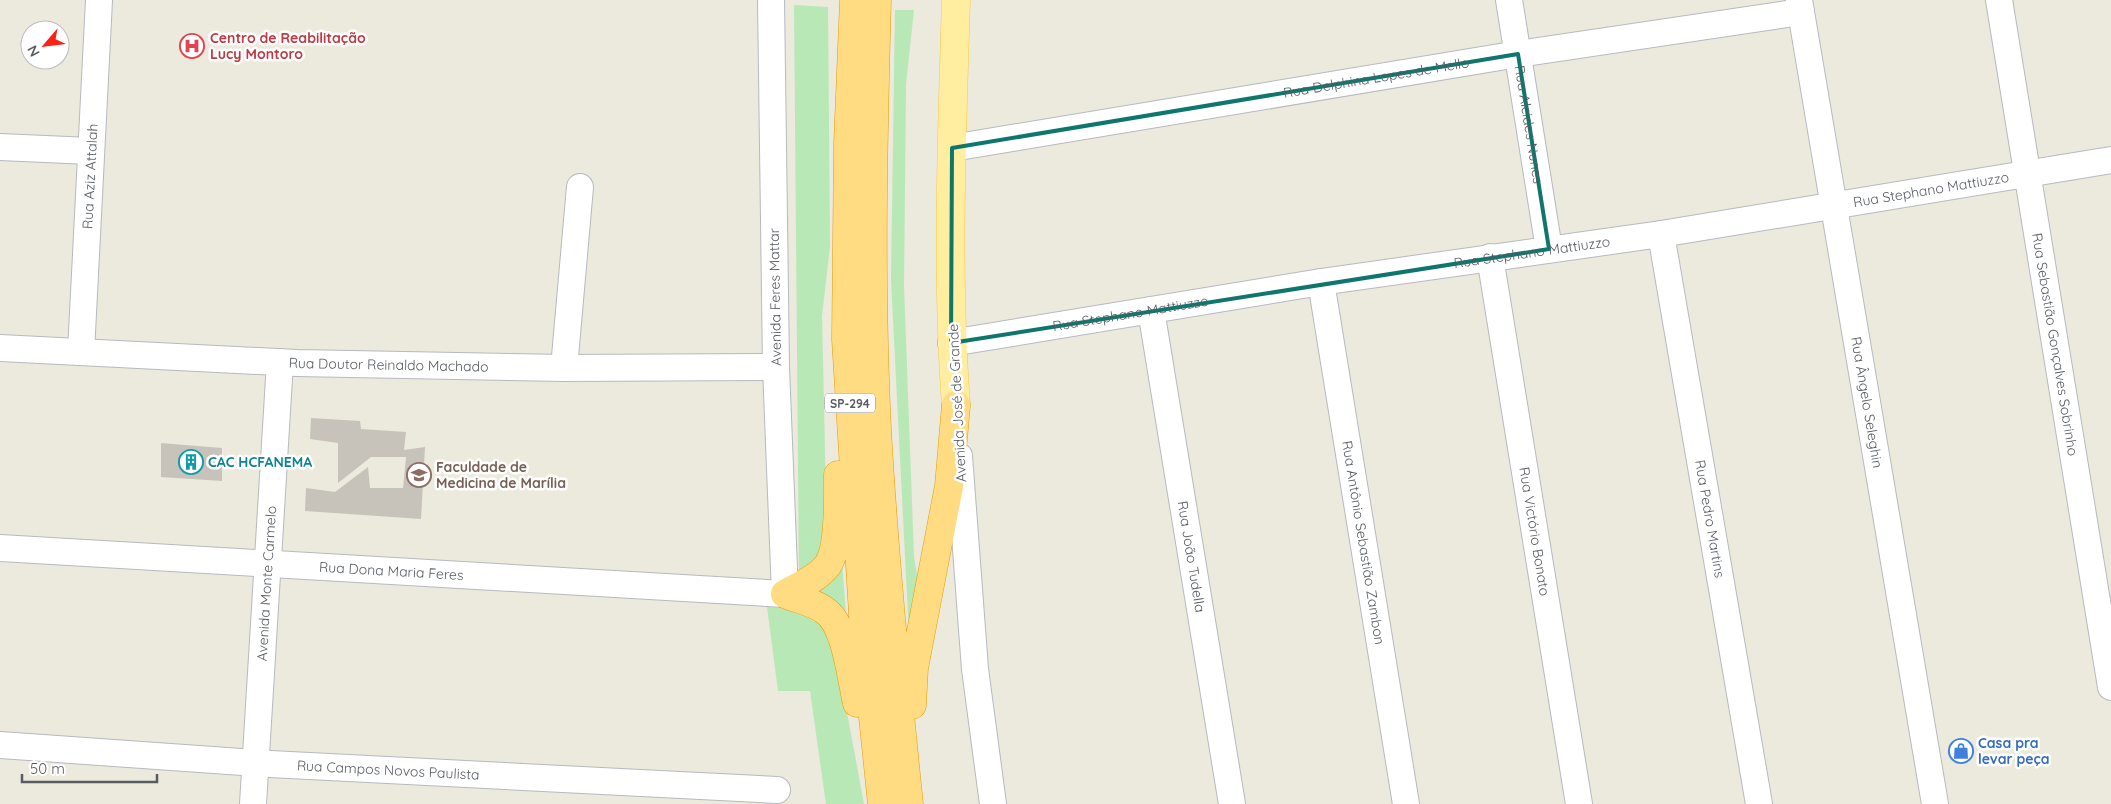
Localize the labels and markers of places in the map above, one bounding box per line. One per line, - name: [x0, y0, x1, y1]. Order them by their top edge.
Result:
- place label: Centro de Reabilitação Lucy Montoro: [210, 29, 366, 63]
- hospital icon: Centro de Reabilitação Lucy Montoro: [179, 33, 205, 59]
- building icon: CAC HCFANEMA: [178, 449, 204, 475]
- place label: CAC HCFANEMA: [208, 453, 312, 471]
- place label: Faculdade de Medicina de Marília: [436, 458, 566, 492]
- school or university icon: Faculdade de Medicina de Marília: [406, 462, 432, 488]
- place label: Casa pra levar peça: [1978, 734, 2050, 768]
- shop icon: Casa pra levar peça: [1948, 738, 1974, 764]

